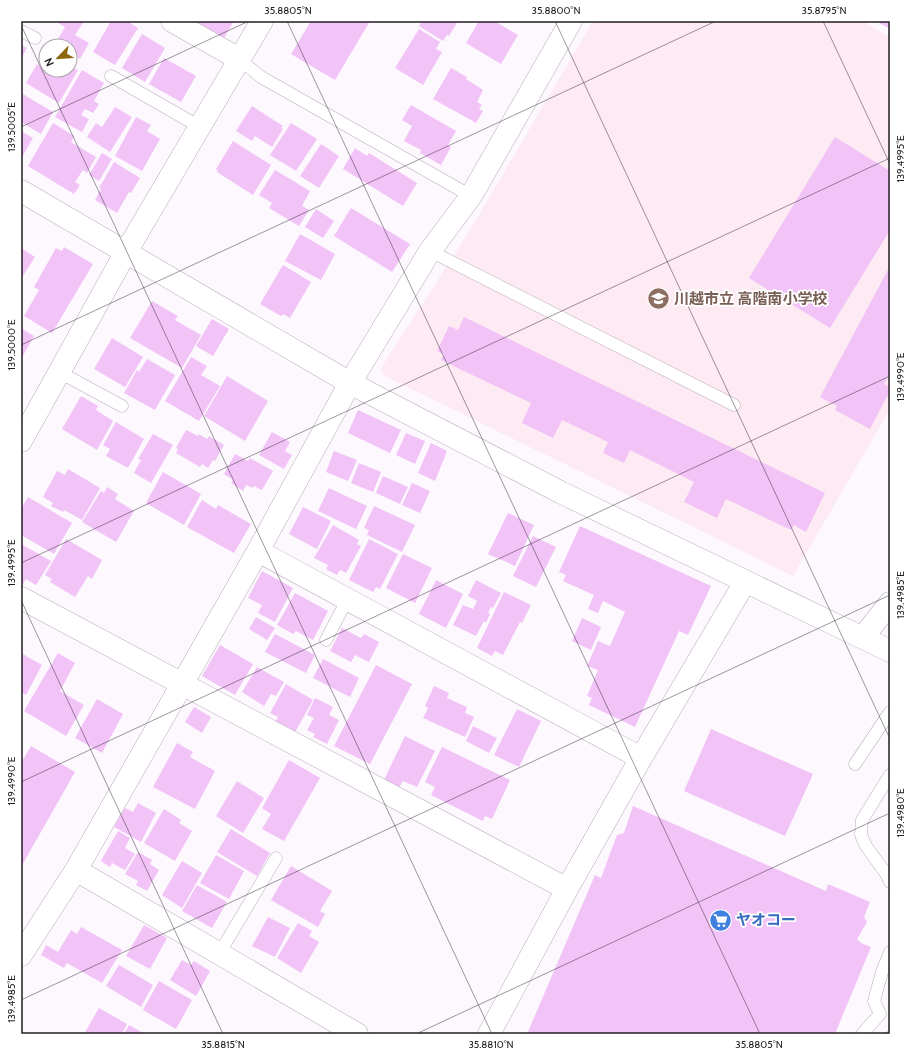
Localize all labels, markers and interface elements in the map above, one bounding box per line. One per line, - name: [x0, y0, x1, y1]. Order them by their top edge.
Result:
- text: 35.8805°N: [264, 4, 312, 17]
- text: 35.8800°N: [532, 4, 580, 17]
- text: 35.8795°N: [801, 4, 847, 17]
- north arrow: [38, 38, 78, 78]
- text: N: [41, 56, 57, 69]
- text: 139.5005°E: [5, 102, 18, 152]
- text: 139.4995°E: [894, 135, 907, 183]
- school or university icon: 川越市立 高階南小学校: [645, 286, 671, 312]
- place label: 川越市立 高階南小学校: [674, 290, 827, 308]
- text: 139.5000°E: [5, 319, 18, 371]
- text: 139.4990°E: [894, 352, 907, 401]
- text: 139.4995°E: [5, 539, 18, 587]
- text: 139.4985°E: [894, 571, 907, 619]
- text: 139.4990°E: [5, 756, 18, 805]
- text: 139.4980°E: [894, 788, 907, 838]
- supermarket icon: ヤオコー: [708, 907, 734, 933]
- place label: ヤオコー: [736, 911, 796, 929]
- text: 139.4985°E: [5, 975, 18, 1023]
- text: 35.8815°N: [201, 1038, 245, 1051]
- text: 35.8810°N: [468, 1038, 514, 1051]
- text: 35.8805°N: [735, 1038, 783, 1051]

